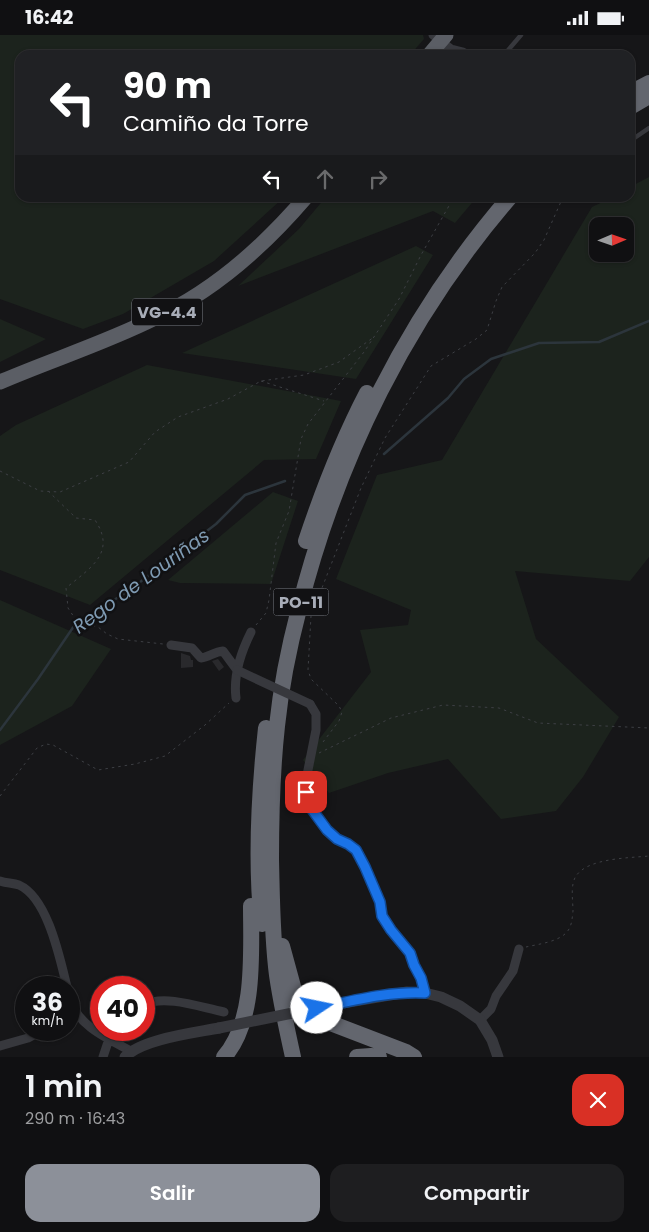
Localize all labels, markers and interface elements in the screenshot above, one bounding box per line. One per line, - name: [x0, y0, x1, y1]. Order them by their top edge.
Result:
- text: 16:42: [25, 4, 73, 31]
- text: 90 m: [123, 61, 212, 110]
- icon: left: [40, 70, 105, 135]
- text: Camiño da Torre: [123, 108, 309, 139]
- icon: left: [258, 165, 286, 193]
- icon: ahead: [311, 165, 339, 193]
- icon: right: [364, 165, 392, 193]
- north arrow: [589, 217, 634, 263]
- map controls: [589, 217, 634, 262]
- road number: VG-4.4: [132, 299, 202, 325]
- water label: Rego de Louriñas: [67, 522, 215, 640]
- road number: PO-11: [274, 589, 328, 615]
- pin: [285, 771, 327, 813]
- icon: arrive: [292, 778, 320, 806]
- speed limit sign: 40: [90, 976, 155, 1041]
- position arrow: [290, 981, 342, 1033]
- text: 36: [32, 985, 63, 1020]
- text: km/h: [32, 1012, 63, 1029]
- text: 1 min: [25, 1065, 103, 1108]
- button: close: [572, 1074, 624, 1126]
- text: 290 m · 16:43: [25, 1107, 125, 1130]
- button: Salir: [25, 1164, 320, 1222]
- button: Compartir: [330, 1164, 624, 1222]

